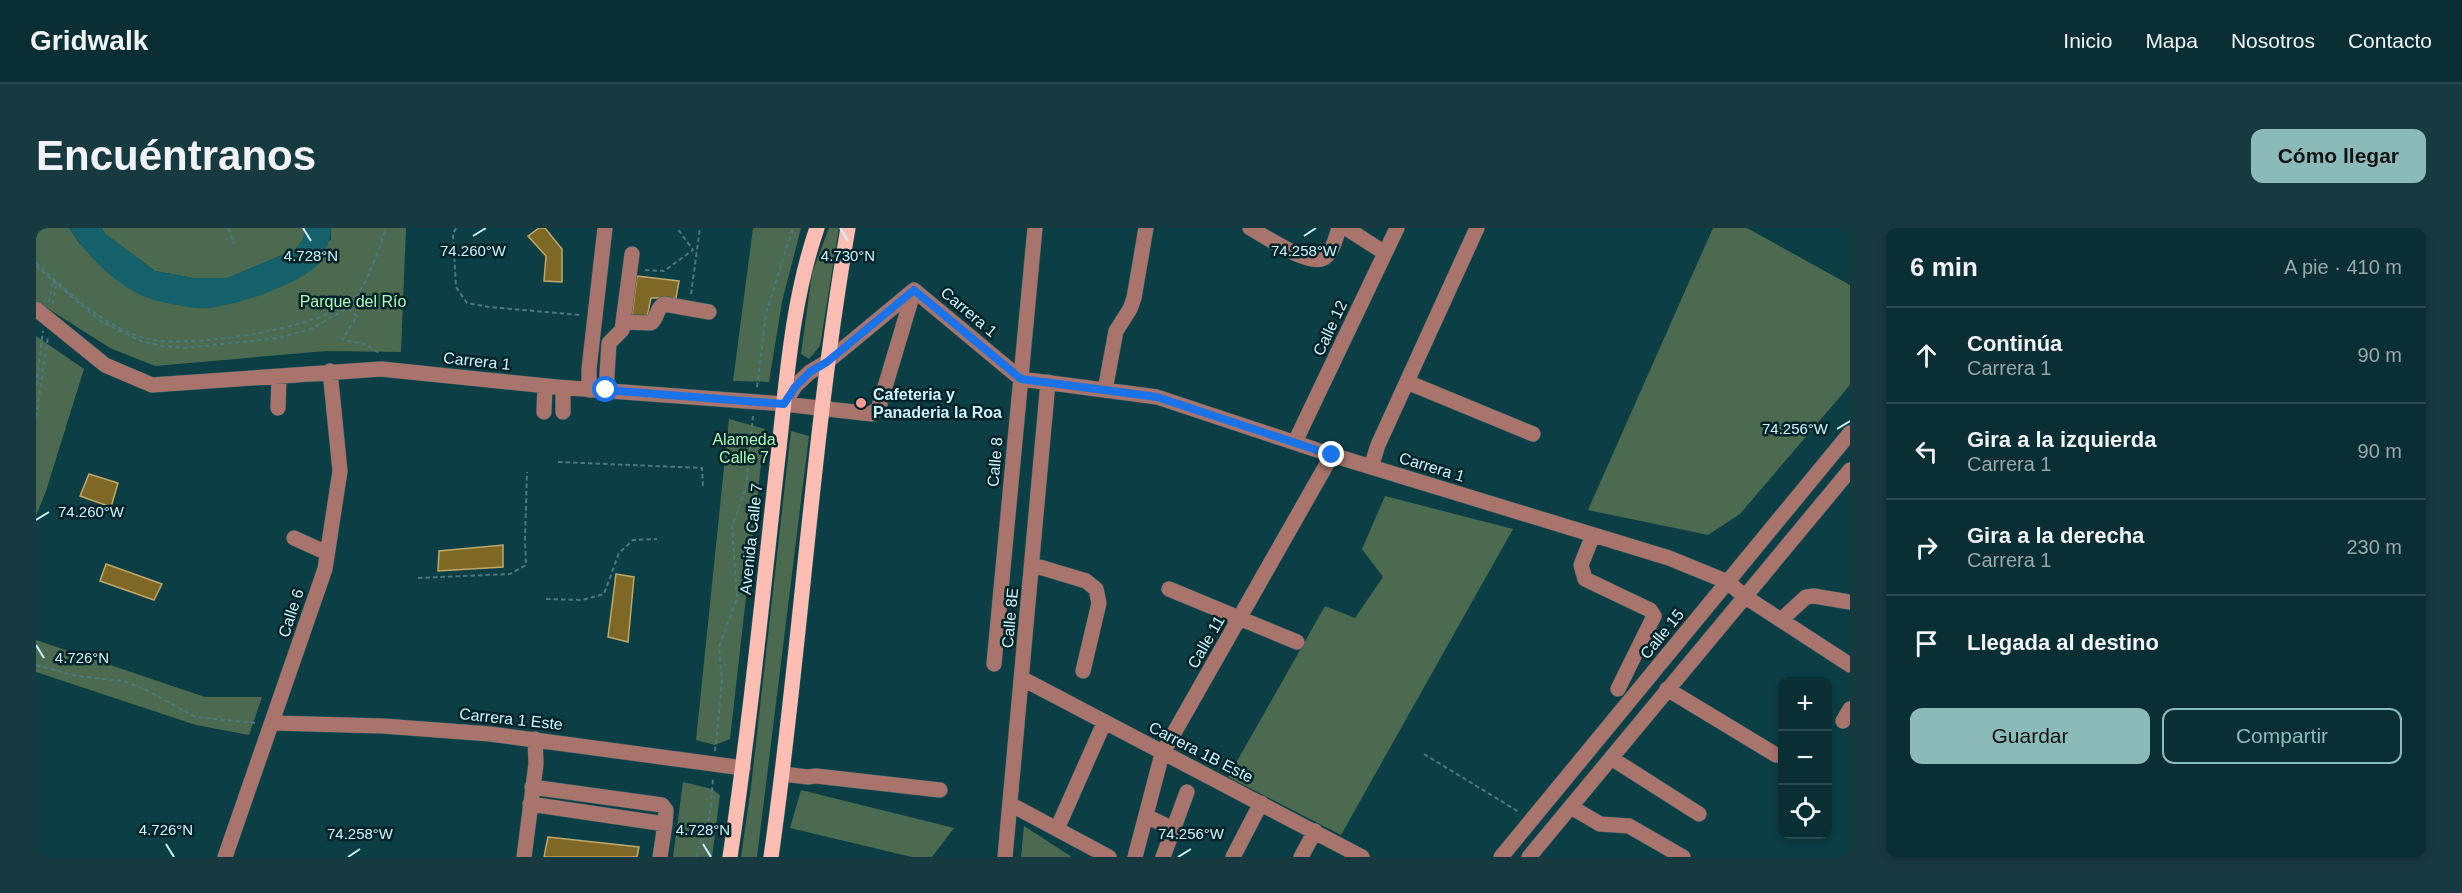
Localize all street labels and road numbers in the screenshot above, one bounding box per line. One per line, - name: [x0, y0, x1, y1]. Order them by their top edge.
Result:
- street label: Carrera 1: [938, 284, 1000, 340]
- street label: Calle 12: [1310, 298, 1350, 358]
- street label: Carrera 1: [443, 349, 512, 373]
- street label: Calle 8: [984, 436, 1006, 488]
- street label: Carrera 1: [1397, 449, 1467, 485]
- street label: Avenida Calle 7: [737, 482, 765, 595]
- street label: Calle 6: [275, 587, 307, 639]
- street label: Calle 8E: [999, 587, 1021, 649]
- street label: Calle 15: [1637, 606, 1687, 662]
- street label: Calle 11: [1184, 613, 1228, 671]
- street label: Carrera 1 Este: [458, 705, 564, 733]
- street label: Carrera 1B Este: [1146, 718, 1256, 786]

